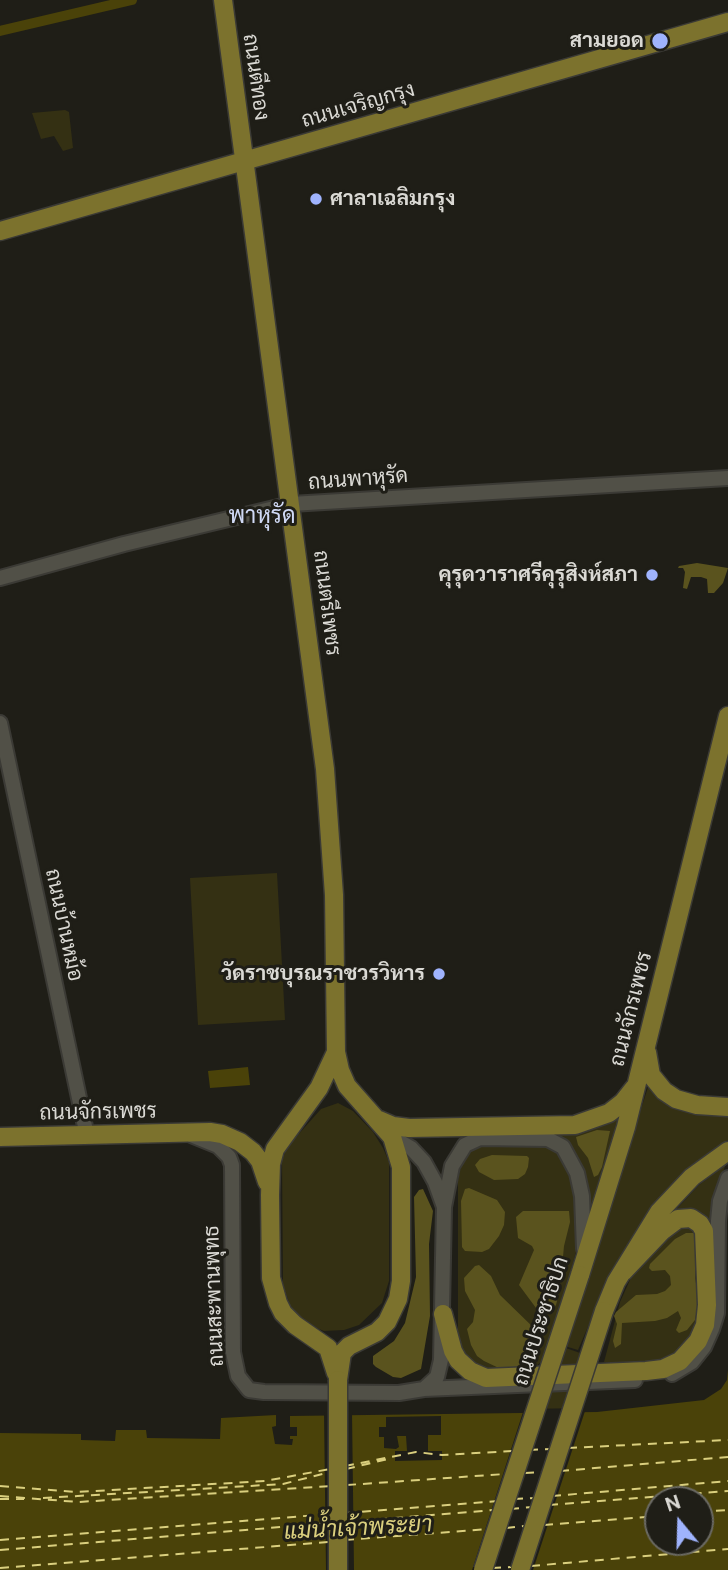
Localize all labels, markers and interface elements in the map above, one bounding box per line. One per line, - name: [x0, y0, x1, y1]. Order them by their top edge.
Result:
- place label: สามยอด: [570, 28, 644, 54]
- marker: สามยอด: [650, 31, 670, 51]
- street label: ถนนตีทอง: [237, 32, 275, 122]
- street label: ถนนเจริญกรุง: [299, 77, 417, 133]
- place label: ศาลาเฉลิมกรุง: [330, 186, 455, 212]
- marker: ศาลาเฉลิมกรุง: [308, 191, 324, 207]
- street label: ถนนพาหุรัด: [307, 463, 409, 495]
- district label: พาหุรัด: [228, 502, 296, 530]
- street label: ถนนตรีเพชร: [308, 549, 346, 657]
- place label: คุรุดวาราศรีคุรุสิงห์สภา: [439, 562, 638, 588]
- marker: คุรุดวาราศรีคุรุสิงห์สภา: [644, 567, 660, 583]
- street label: ถนนบ้านหม้อ: [40, 866, 88, 984]
- street label: ถนนจักรเพชร: [605, 949, 657, 1069]
- place label: วัดราชบุรณราชวรวิหาร: [221, 961, 425, 987]
- marker: วัดราชบุรณราชวรวิหาร: [431, 966, 447, 982]
- street label: ถนนจักรเพชร: [39, 1098, 157, 1126]
- street label: ถนนสะพานพุทธ: [199, 1225, 229, 1367]
- street label: ถนนประชาธิปก: [508, 1253, 574, 1389]
- north arrow: [644, 1486, 714, 1556]
- text: N: [662, 1490, 683, 1516]
- water label: แม่น้ำเจ้าพระยา: [283, 1510, 433, 1546]

